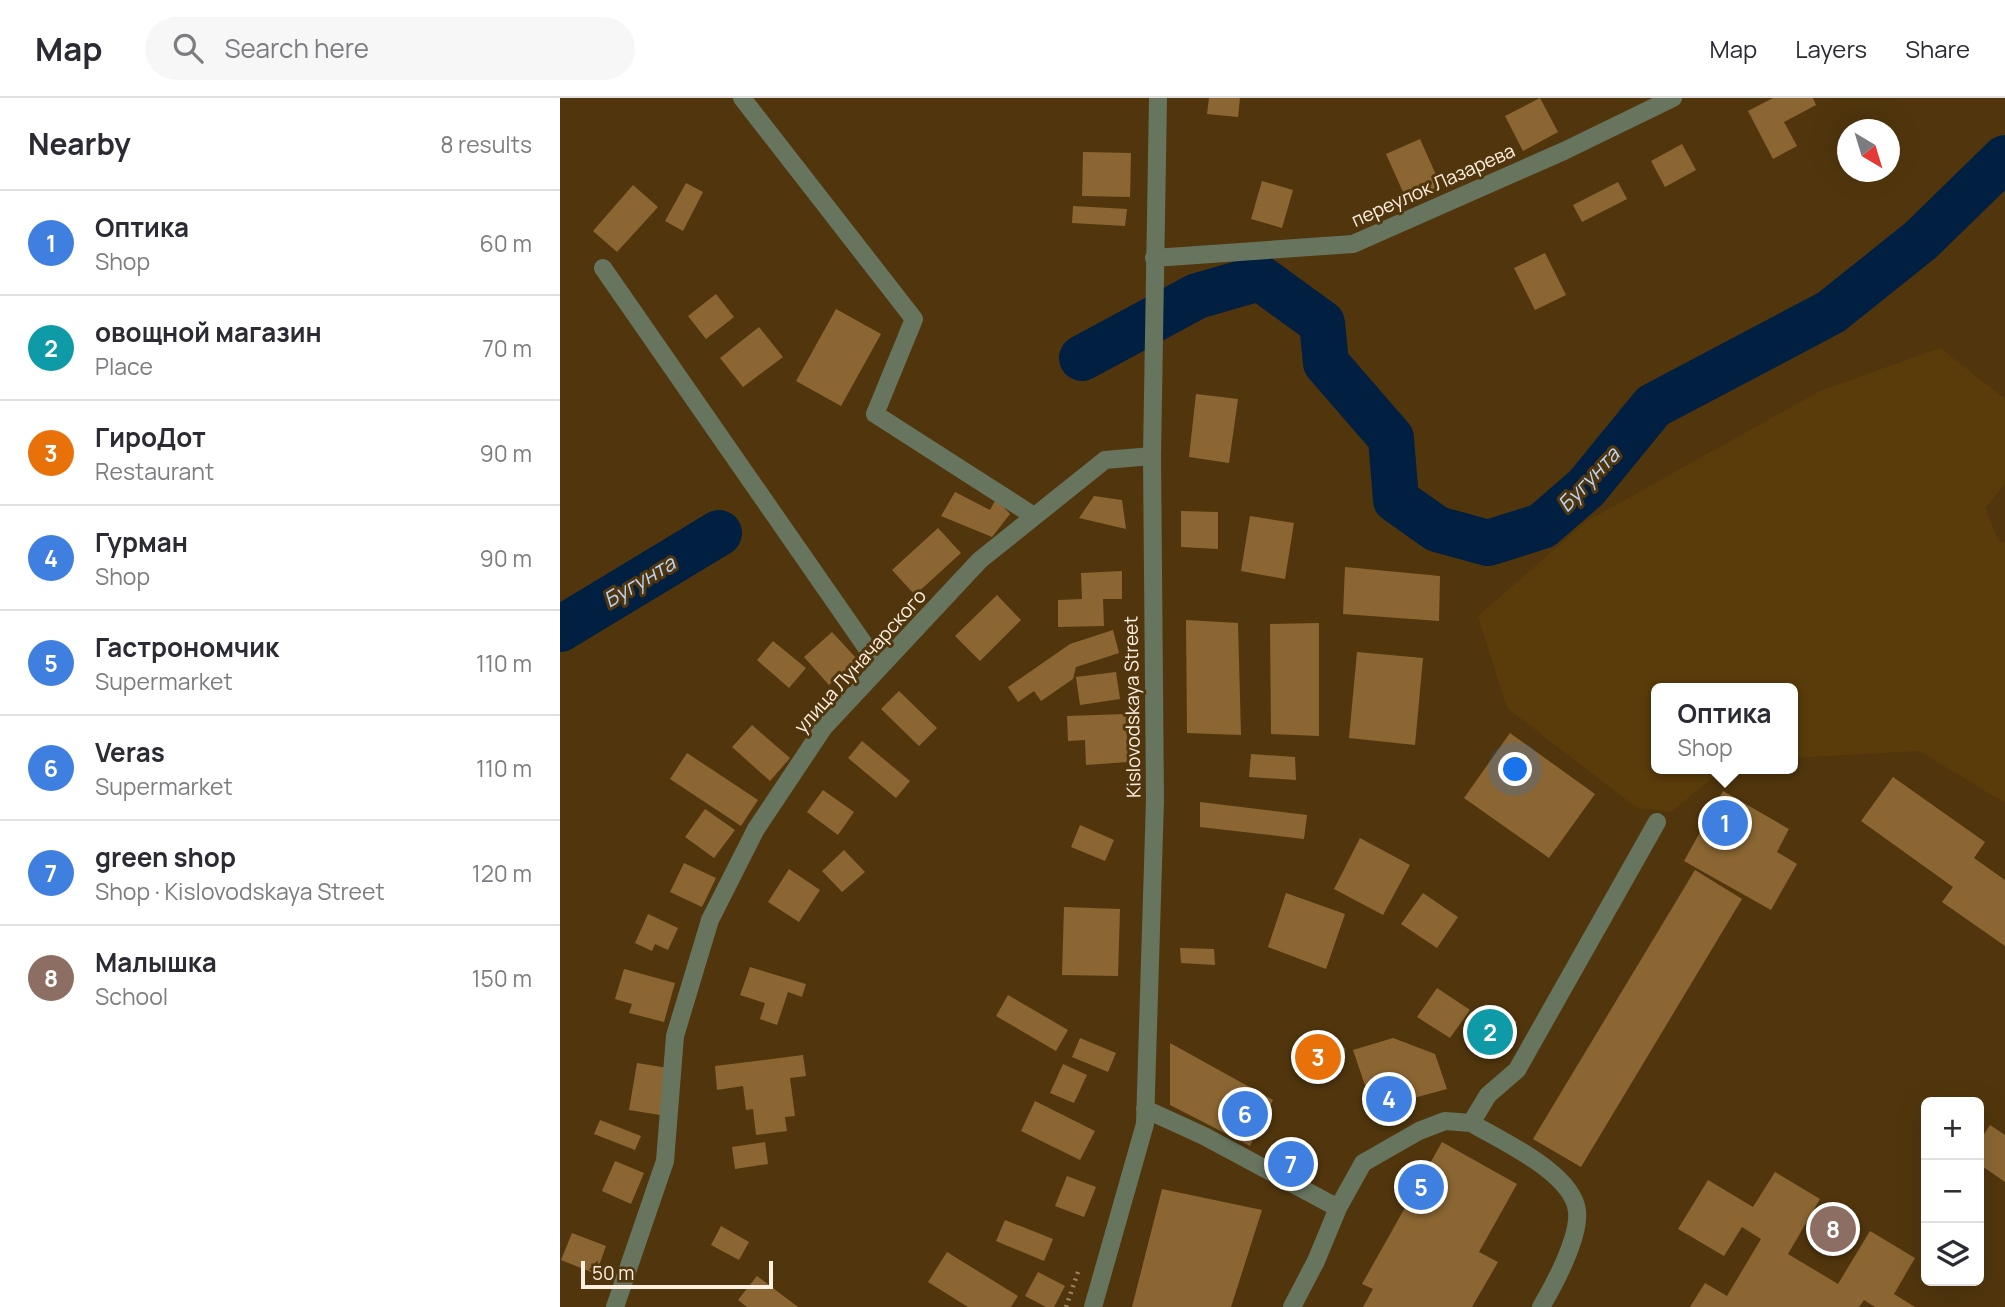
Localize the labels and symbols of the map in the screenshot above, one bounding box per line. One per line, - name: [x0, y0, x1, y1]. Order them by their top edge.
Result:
- north arrow: [1837, 119, 1900, 182]
- street label: переулок Лазарева: [1347, 137, 1519, 233]
- water label: Бугунта: [1551, 440, 1626, 517]
- water label: Бугунта: [598, 548, 681, 613]
- street label: улица Луначарского: [788, 583, 932, 739]
- street label: Kislovodskaya Street: [1117, 616, 1147, 798]
- your location: [1498, 752, 1532, 786]
- pin: 1: [1702, 797, 1748, 849]
- pin: 2: [1467, 1006, 1513, 1058]
- pin: 3: [1295, 1031, 1341, 1083]
- pin: 4: [1366, 1073, 1412, 1125]
- pin: 6: [1222, 1088, 1268, 1140]
- pin: 7: [1268, 1138, 1314, 1190]
- pin: 5: [1398, 1161, 1444, 1213]
- pin: 8: [1810, 1203, 1856, 1255]
- scale bar: [581, 1258, 774, 1290]

